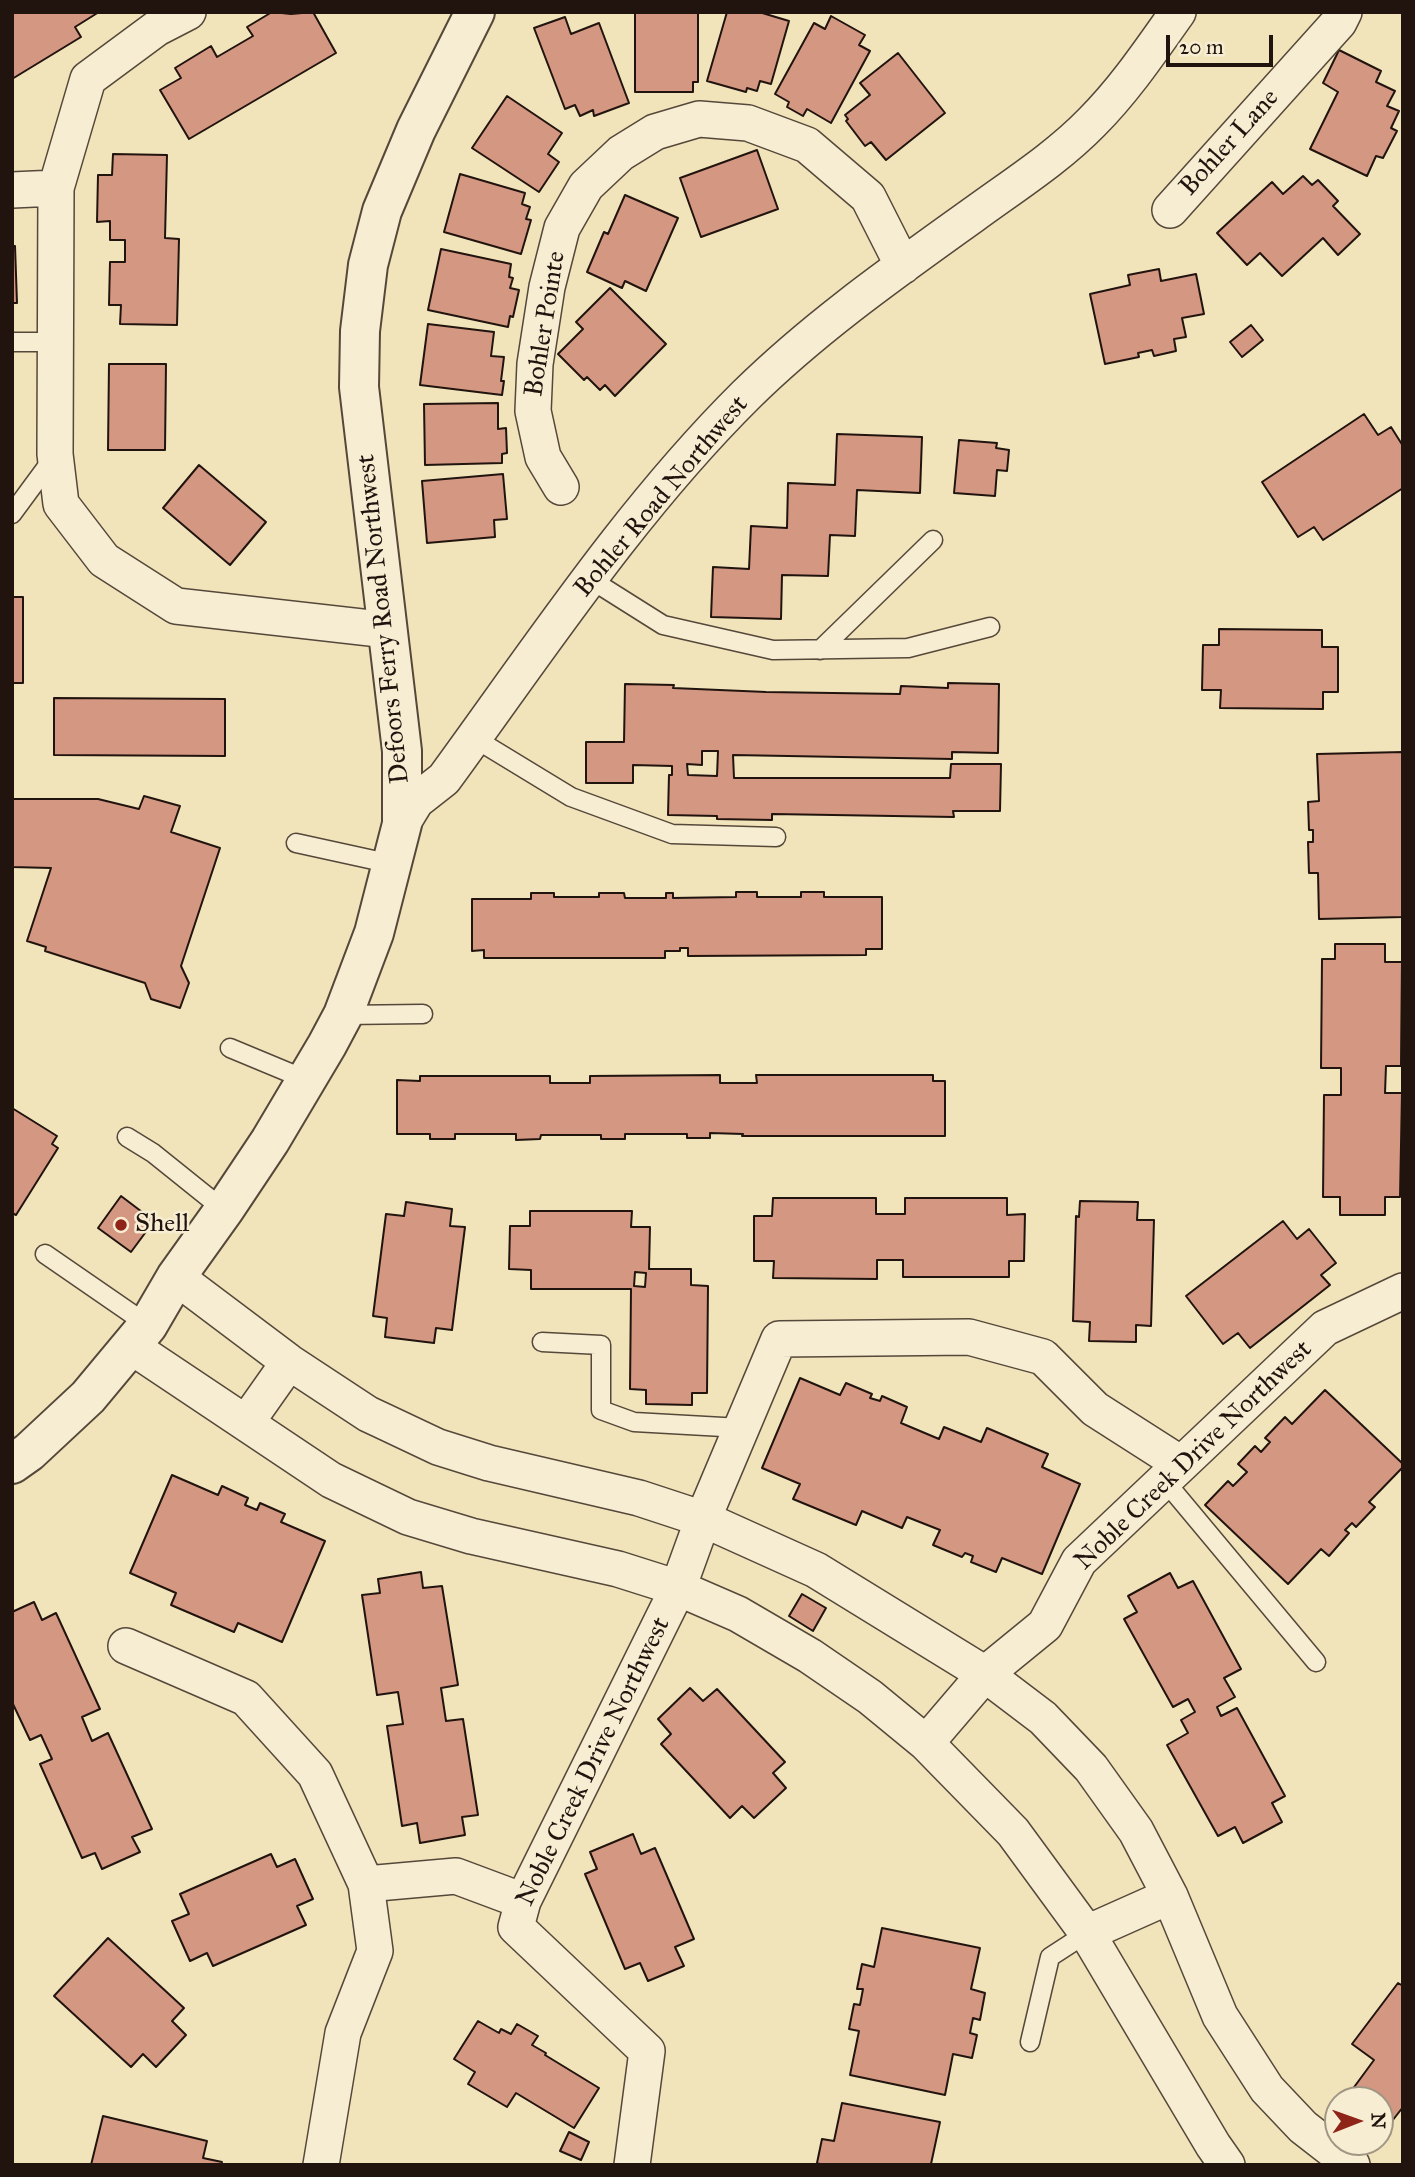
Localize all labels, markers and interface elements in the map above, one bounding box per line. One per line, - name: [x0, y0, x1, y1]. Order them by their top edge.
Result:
- scale bar: [1170, 21, 1277, 65]
- text: 20 m: [1179, 34, 1224, 60]
- street label: Bohler Lane: [1174, 83, 1286, 203]
- street label: Bohler Pointe: [519, 249, 573, 399]
- street label: Bohler Road Northwest: [569, 390, 755, 604]
- street label: Defoors Ferry Road Northwest: [351, 453, 417, 785]
- place label: Shell: [135, 1209, 189, 1241]
- marker: Shell: [113, 1217, 129, 1233]
- street label: Noble Creek Drive Northwest: [1069, 1335, 1319, 1577]
- street label: Noble Creek Drive Northwest: [510, 1613, 678, 1911]
- north arrow: [1324, 2086, 1394, 2156]
- text: N: [1367, 2112, 1390, 2129]

